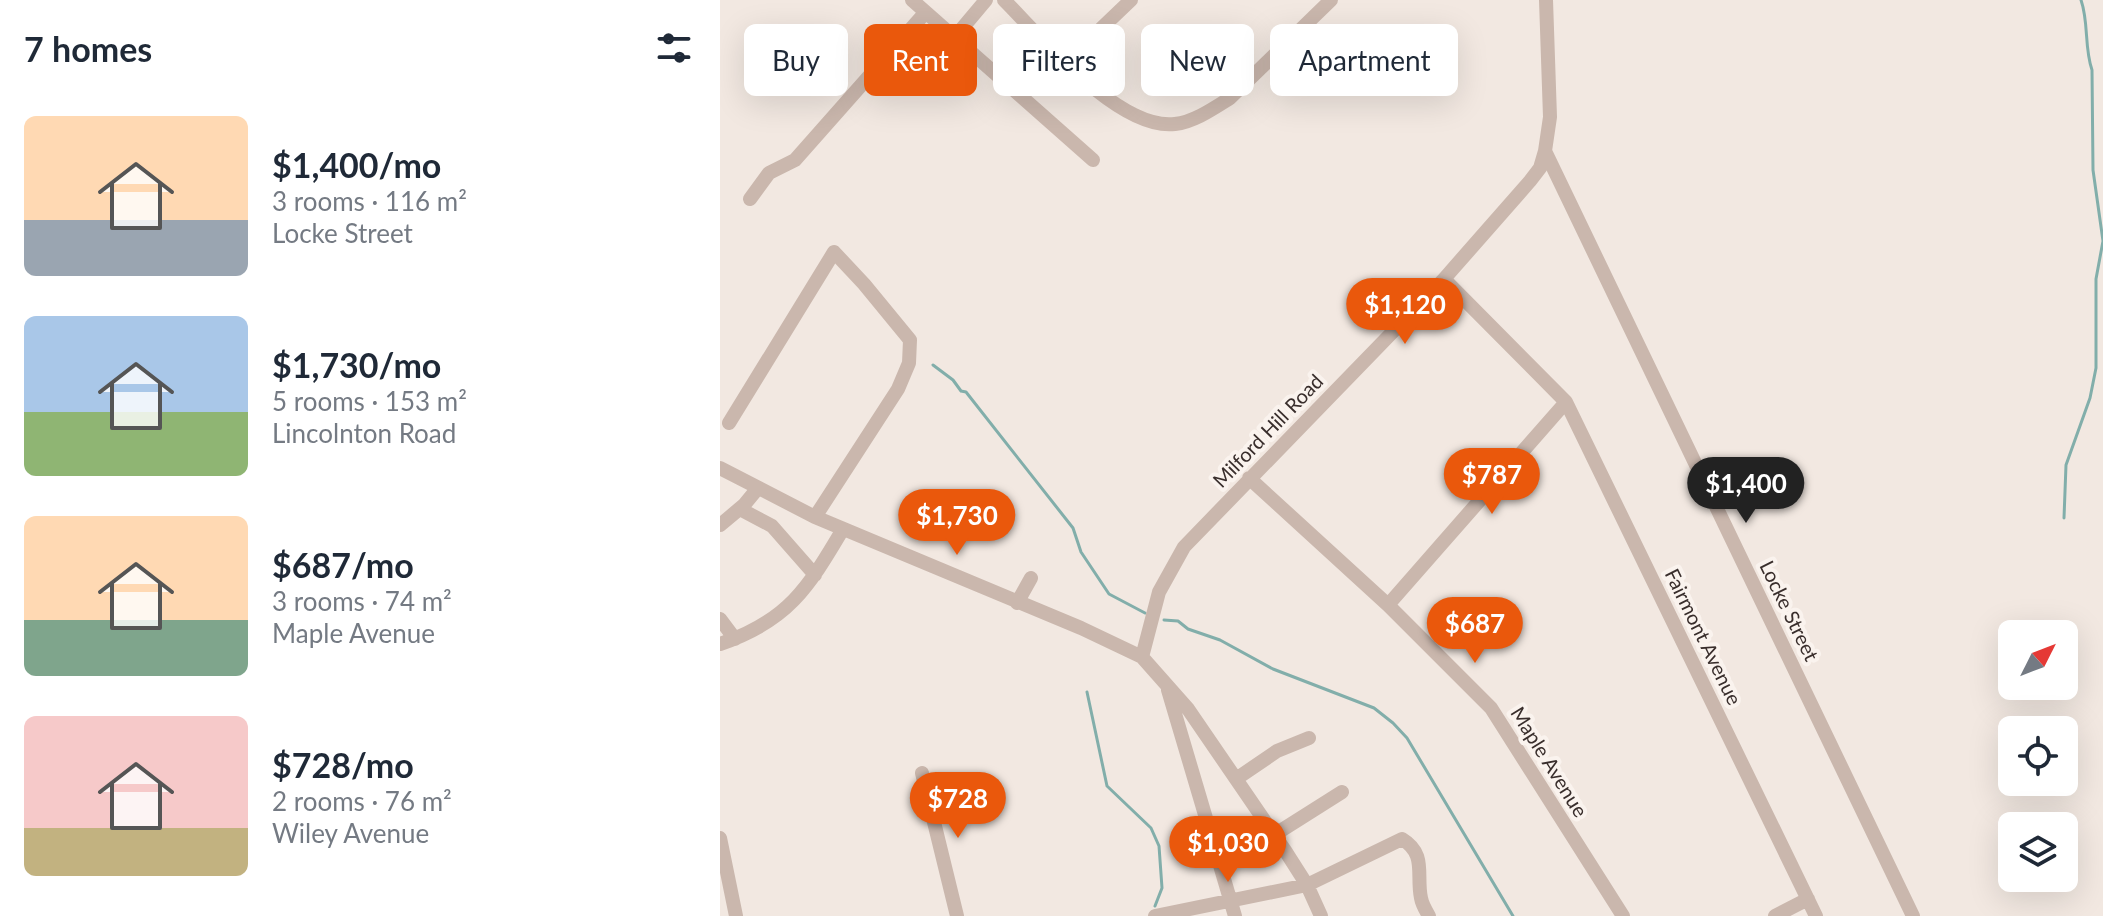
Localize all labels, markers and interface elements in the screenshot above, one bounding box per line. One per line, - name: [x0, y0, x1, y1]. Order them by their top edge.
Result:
- chip: Buy: [744, 24, 848, 96]
- chip: Rent: [864, 24, 977, 96]
- chip: Filters: [993, 24, 1125, 96]
- chip: New: [1141, 24, 1254, 96]
- chip: Apartment: [1270, 24, 1458, 96]
- icon: filters: [652, 26, 696, 70]
- text: 7 homes: [24, 28, 152, 69]
- text: $1,400/mo: [272, 144, 441, 185]
- icon: home: [88, 148, 184, 244]
- text: 3 rooms · 116 m²: [272, 185, 467, 217]
- text: Locke Street: [272, 217, 413, 249]
- pin: $1,120: [1340, 278, 1470, 346]
- text: $1,120: [1364, 288, 1446, 320]
- text: $1,730/mo: [272, 344, 441, 385]
- icon: home: [88, 348, 184, 444]
- street label: Milford Hill Road: [1207, 369, 1327, 492]
- text: 5 rooms · 153 m²: [272, 385, 467, 417]
- text: Lincolnton Road: [272, 417, 456, 449]
- pin: $787: [1445, 448, 1539, 516]
- pin: $1,400: [1681, 457, 1811, 525]
- text: $787: [1462, 458, 1522, 490]
- text: $1,400: [1705, 467, 1787, 499]
- pin: $1,730: [892, 489, 1022, 557]
- text: $1,730: [916, 499, 998, 531]
- text: $687/mo: [272, 544, 414, 585]
- icon: home: [88, 548, 184, 644]
- street label: Locke Street: [1755, 557, 1824, 665]
- street label: Fairmont Avenue: [1661, 565, 1747, 709]
- text: 3 rooms · 74 m²: [272, 585, 452, 617]
- pin: $687: [1428, 597, 1522, 665]
- text: $687: [1445, 607, 1505, 639]
- text: Maple Avenue: [272, 617, 435, 649]
- north arrow: [1998, 620, 2078, 700]
- map controls: [1998, 620, 2078, 892]
- street label: Maple Avenue: [1506, 702, 1593, 821]
- button: locate: [1998, 716, 2078, 796]
- text: $728/mo: [272, 744, 414, 785]
- icon: home: [88, 748, 184, 844]
- pin: $728: [911, 772, 1005, 840]
- text: $728: [928, 782, 988, 814]
- text: 2 rooms · 76 m²: [272, 785, 452, 817]
- button: layers: [1998, 812, 2078, 892]
- pin: $1,030: [1163, 816, 1293, 884]
- text: Wiley Avenue: [272, 817, 429, 849]
- text: $1,030: [1187, 826, 1269, 858]

